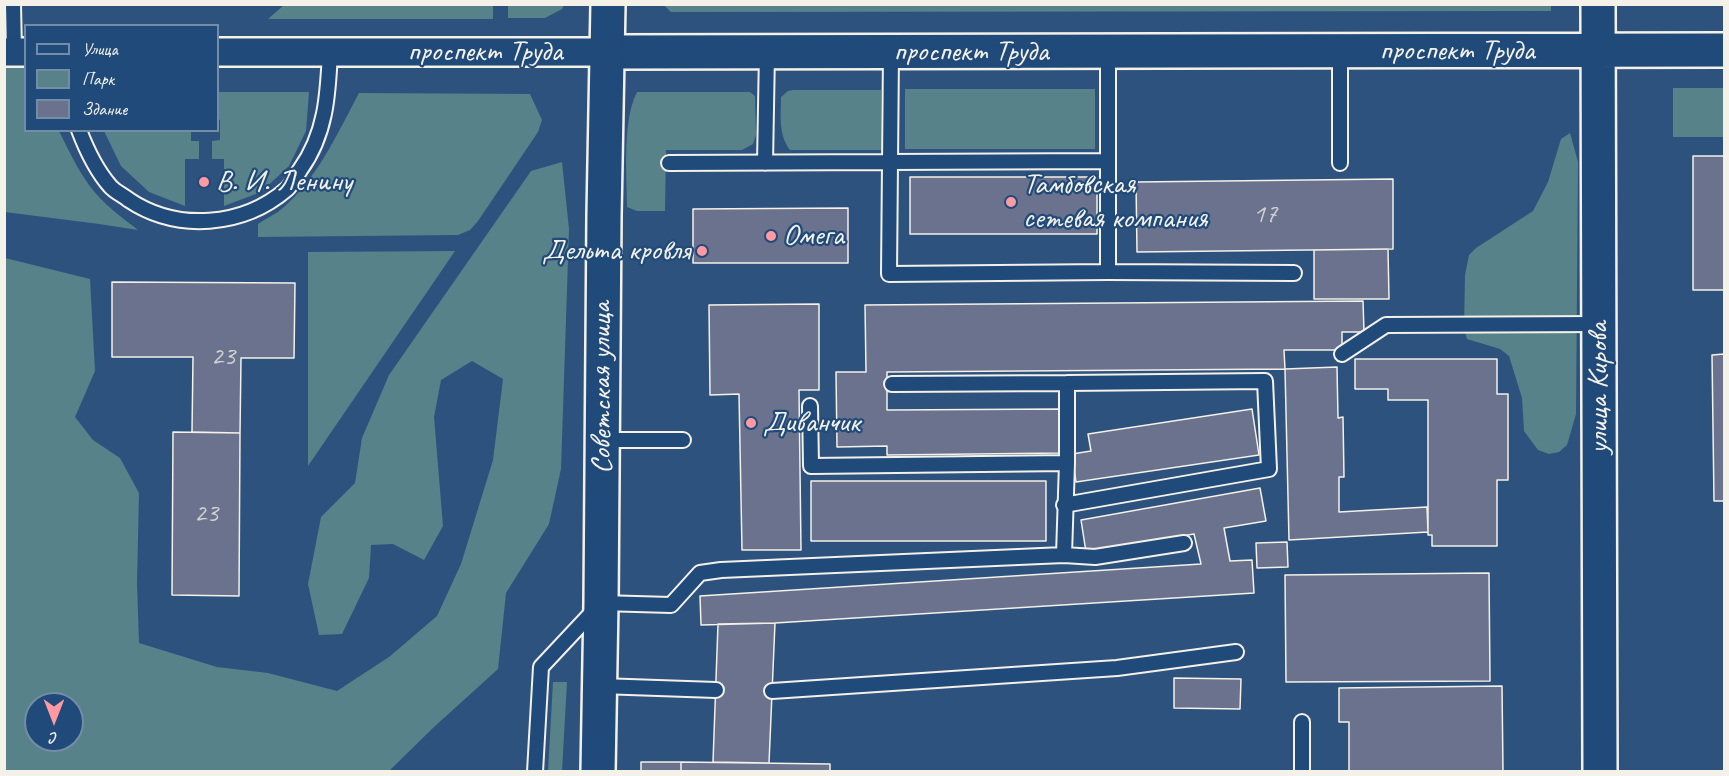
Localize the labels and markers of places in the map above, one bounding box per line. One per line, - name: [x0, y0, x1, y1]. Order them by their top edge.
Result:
- place label: В. И. Ленину: [216, 164, 352, 200]
- place label: Тамбовская сетевая компания: [1023, 167, 1207, 237]
- marker: В. И. Ленину: [197, 175, 211, 189]
- marker: Тамбовская сетевая компания: [1004, 195, 1018, 209]
- place label: Омега: [783, 218, 844, 254]
- marker: Омега: [764, 229, 778, 243]
- place label: Дельта кровля: [542, 233, 690, 269]
- marker: Дельта кровля: [695, 244, 709, 258]
- place label: Диванчик: [763, 405, 860, 441]
- marker: Диванчик: [744, 416, 758, 430]

